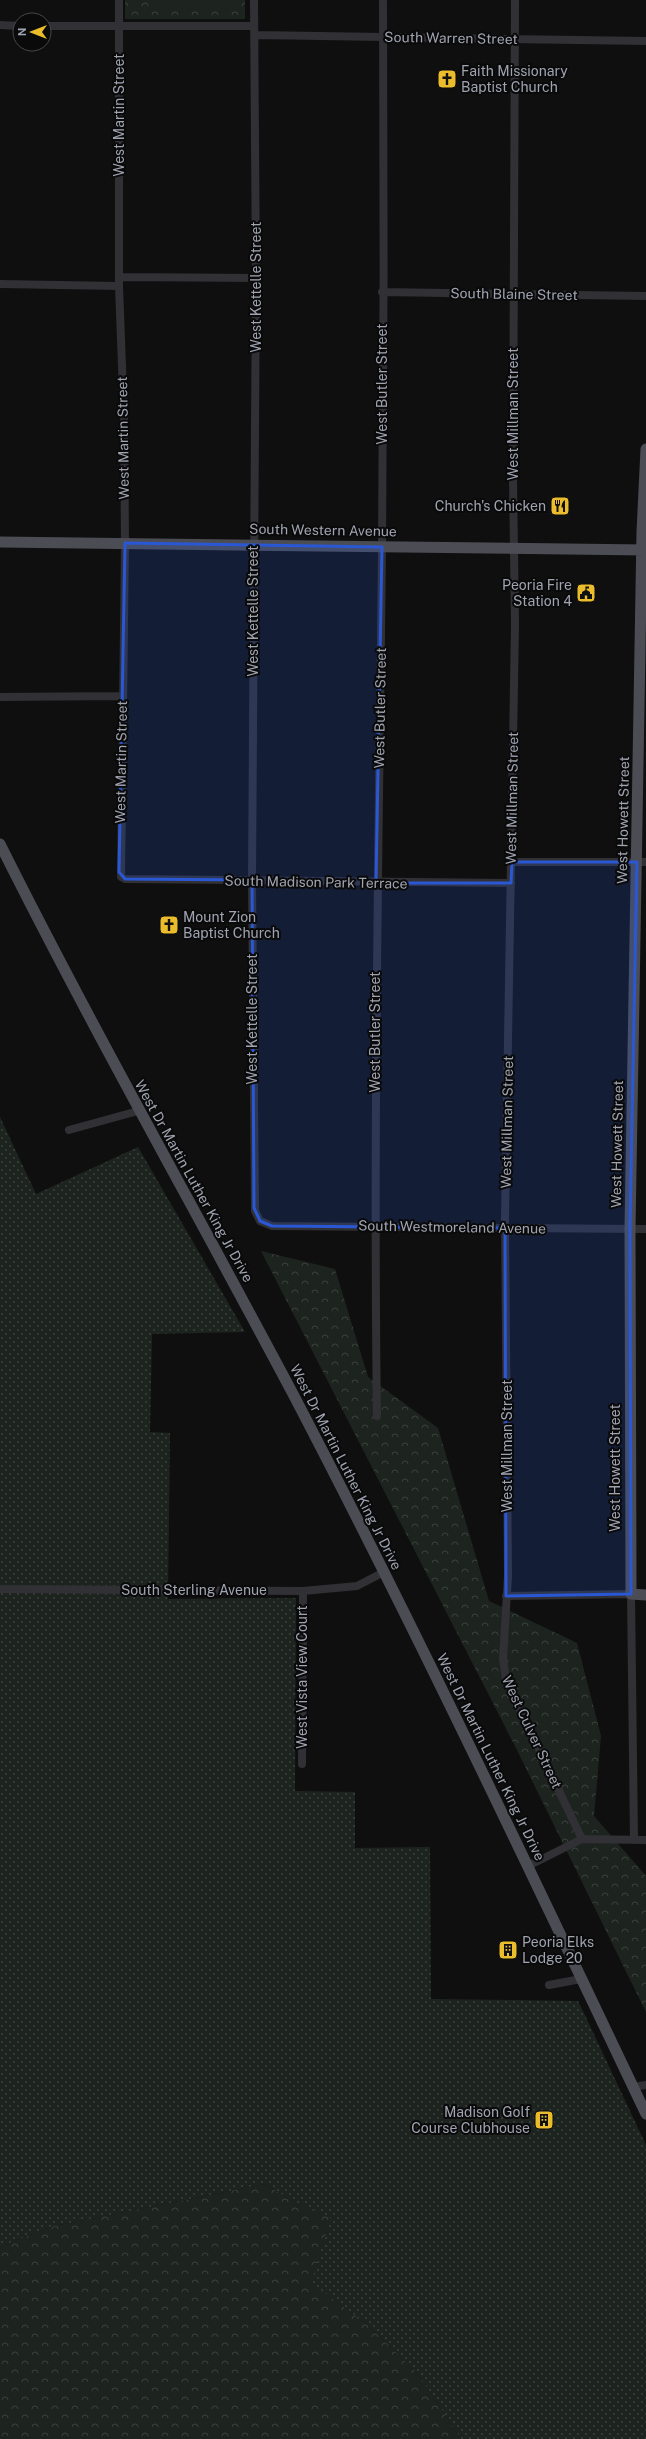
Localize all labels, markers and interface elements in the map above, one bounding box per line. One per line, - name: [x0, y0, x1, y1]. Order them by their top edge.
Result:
- north arrow: [12, 12, 52, 52]
- text: N: [16, 28, 28, 36]
- street label: South Warren Street: [384, 29, 518, 47]
- street label: West Martin Street: [111, 53, 127, 177]
- place label: Faith Missionary Baptist Church: [461, 63, 568, 95]
- church icon: Faith Missionary Baptist Church: [436, 68, 458, 90]
- street label: West Kettelle Street: [248, 221, 264, 353]
- street label: South Blaine Street: [450, 285, 578, 303]
- street label: West Butler Street: [374, 324, 390, 444]
- street label: West Millman Street: [505, 348, 521, 480]
- street label: West Martin Street: [114, 376, 132, 500]
- restaurant icon: Church's Chicken: [549, 495, 571, 517]
- place label: Church's Chicken: [435, 498, 546, 514]
- street label: South Western Avenue: [249, 521, 397, 539]
- street label: West Kettelle Street: [245, 545, 261, 677]
- place label: Peoria Fire Station 4: [502, 577, 572, 609]
- public building icon: Peoria Fire Station 4: [575, 582, 597, 604]
- street label: West Butler Street: [371, 647, 389, 769]
- street label: West Martin Street: [112, 700, 130, 824]
- street label: West Millman Street: [503, 732, 521, 864]
- street label: West Howett Street: [614, 756, 632, 884]
- street label: South Madison Park Terrace: [224, 872, 408, 892]
- place label: Mount Zion Baptist Church: [183, 909, 280, 941]
- church icon: Mount Zion Baptist Church: [158, 914, 180, 936]
- street label: West Kettelle Street: [244, 953, 260, 1085]
- street label: West Butler Street: [367, 972, 383, 1092]
- street label: West Millman Street: [498, 1056, 516, 1188]
- street label: West Dr Martin Luther King Jr Drive: [132, 1077, 256, 1285]
- street label: West Howett Street: [608, 1080, 626, 1208]
- street label: South Westmoreland Avenue: [358, 1217, 546, 1237]
- street label: West Dr Martin Luther King Jr Drive: [287, 1362, 405, 1572]
- street label: West Millman Street: [499, 1380, 515, 1512]
- street label: West Howett Street: [607, 1404, 623, 1532]
- street label: South Sterling Avenue: [121, 1582, 267, 1598]
- street label: West Vista View Court: [294, 1605, 310, 1749]
- street label: West Dr Martin Luther King Jr Drive: [434, 1651, 548, 1863]
- street label: West Culver Street: [499, 1673, 565, 1791]
- place label: Peoria Elks Lodge 20: [522, 1934, 594, 1966]
- building icon: Peoria Elks Lodge 20: [497, 1939, 519, 1961]
- place label: Madison Golf Course Clubhouse: [411, 2104, 530, 2136]
- building icon: Madison Golf Course Clubhouse: [533, 2109, 555, 2131]

